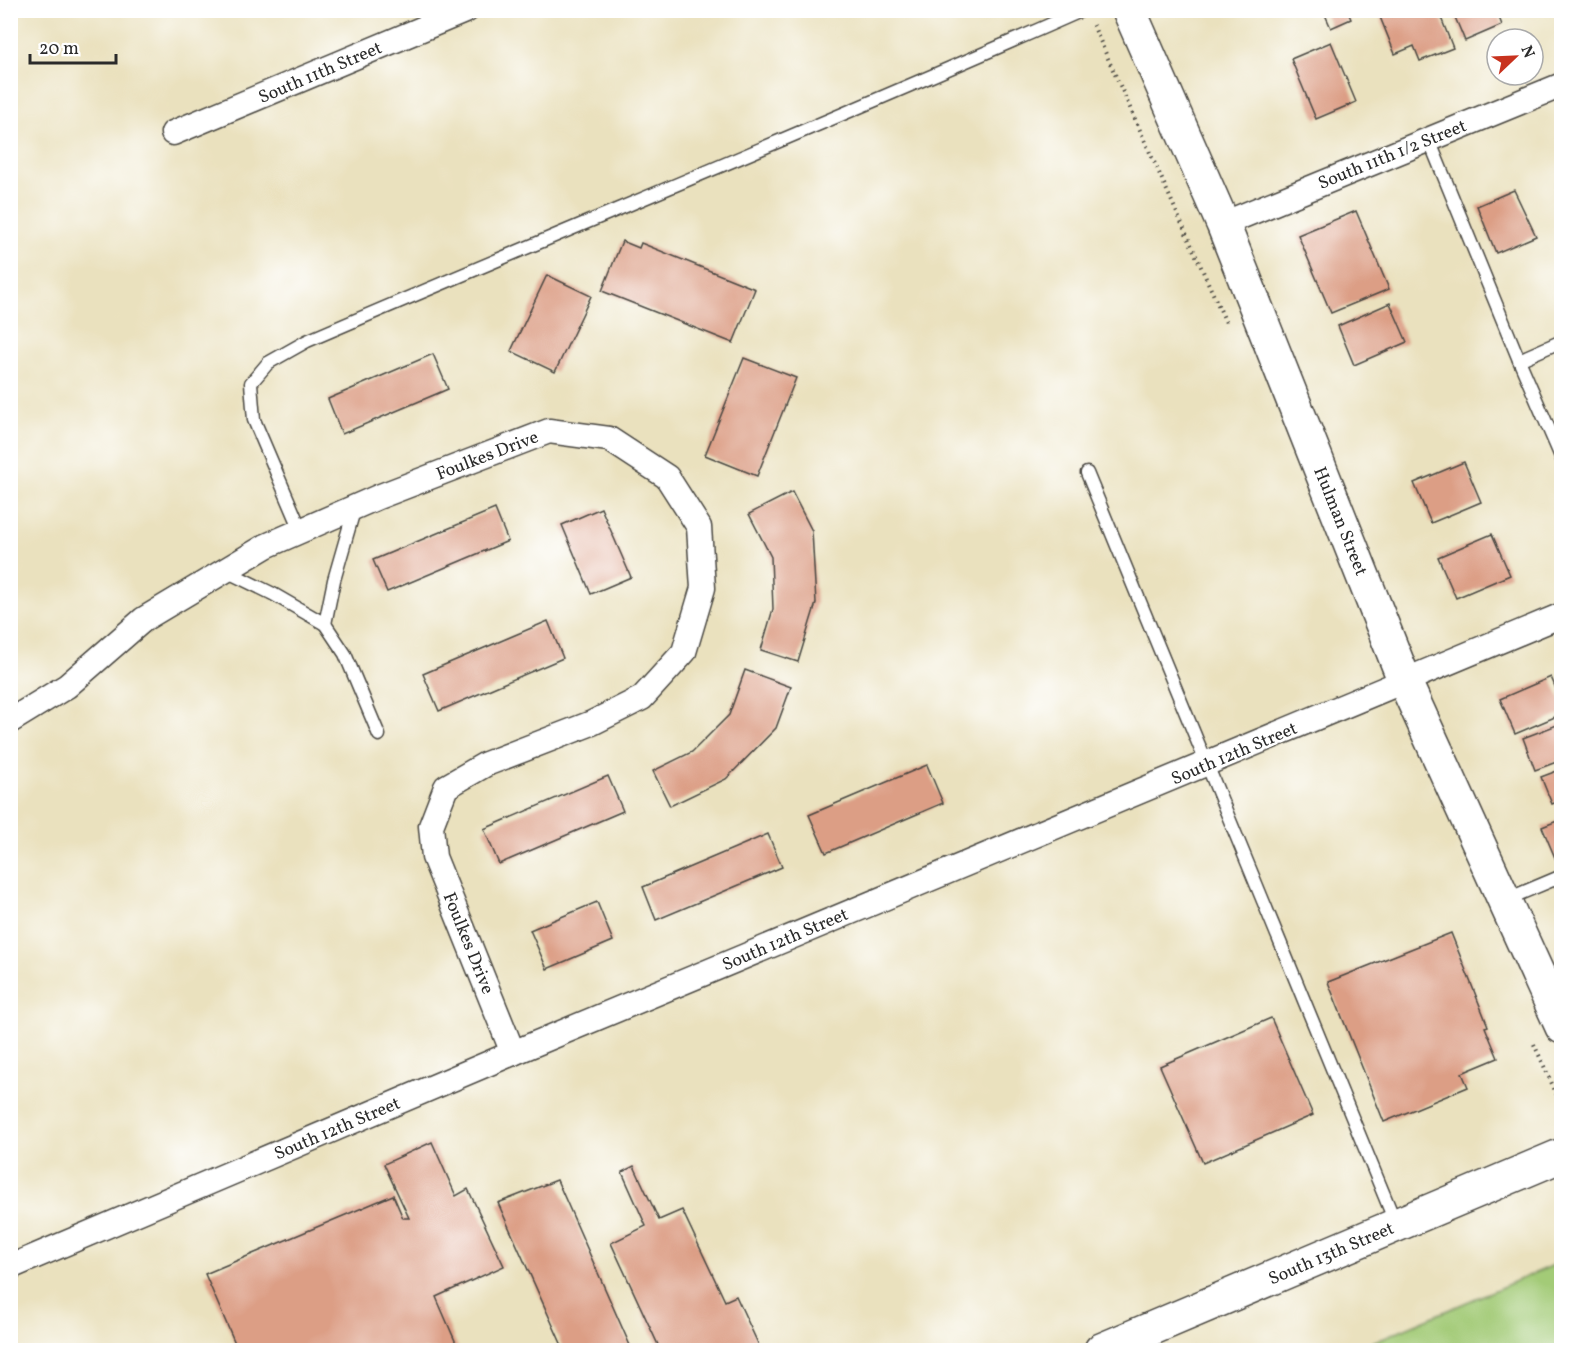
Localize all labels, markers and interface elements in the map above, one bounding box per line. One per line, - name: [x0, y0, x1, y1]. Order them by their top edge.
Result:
- scale bar: [30, 27, 116, 65]
- north arrow: [1485, 27, 1545, 87]
- street label: South 11th Street: [255, 36, 386, 111]
- text: 20 m: [39, 37, 79, 62]
- text: N: [1515, 42, 1540, 62]
- street label: South 11th 1/2 Street: [1315, 114, 1471, 197]
- street label: Foulkes Drive: [433, 425, 542, 487]
- street label: Hulman Street: [1306, 463, 1373, 580]
- street label: South 12th Street: [1168, 717, 1302, 792]
- street label: Foulkes Drive: [436, 889, 499, 998]
- street label: South 12th Street: [719, 903, 853, 978]
- street label: South 12th Street: [271, 1092, 405, 1167]
- street label: South 13th Street: [1265, 1217, 1398, 1292]

